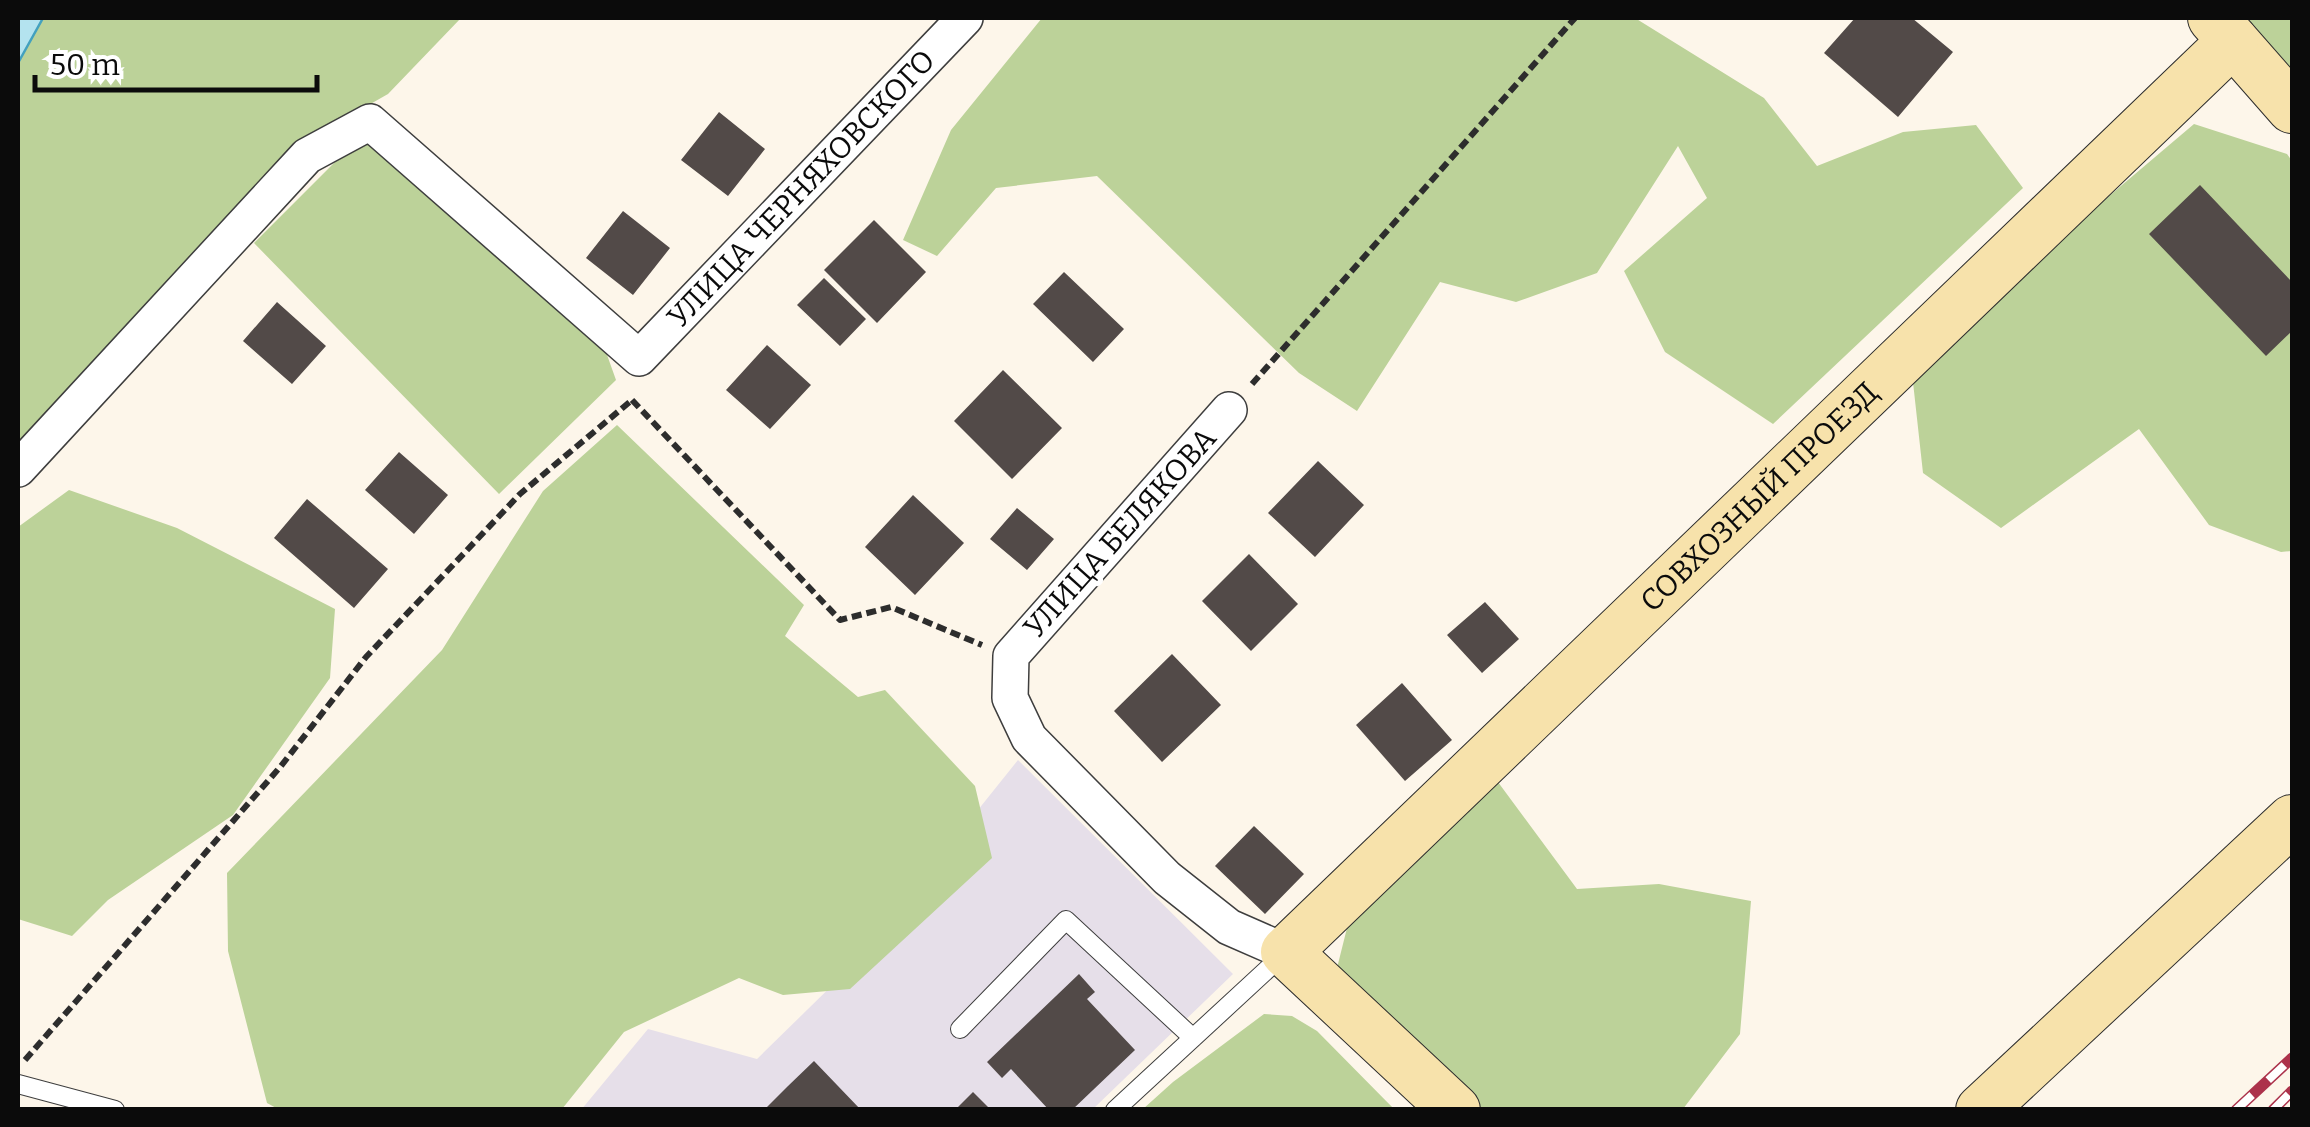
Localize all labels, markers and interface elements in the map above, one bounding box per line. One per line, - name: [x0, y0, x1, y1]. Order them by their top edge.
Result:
- scale bar: [35, 30, 318, 92]
- street label: УЛИЦА ЧЕРНЯХОВСКОГО: [660, 42, 943, 335]
- text: 50 m: [50, 47, 120, 83]
- street label: СОВХОЗНЫЙ ПРОЕЗД: [1633, 374, 1885, 619]
- street label: УЛИЦА БЕЛЯКОВА: [1016, 420, 1224, 645]

